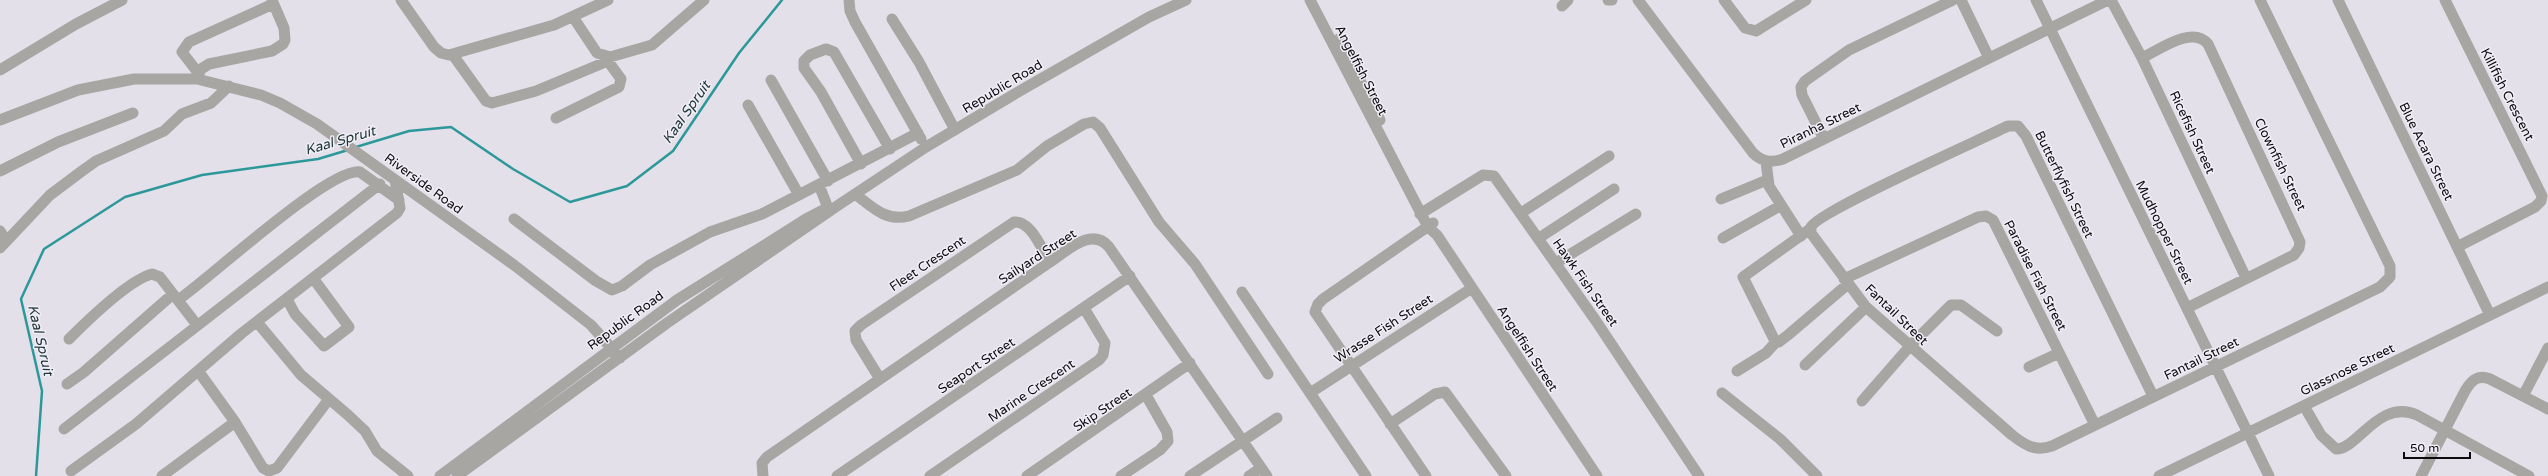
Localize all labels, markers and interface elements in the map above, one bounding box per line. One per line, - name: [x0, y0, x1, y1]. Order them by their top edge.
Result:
- street label: Angelfish Street: [1331, 23, 1391, 118]
- street label: Killifish Crescent: [2477, 45, 2537, 143]
- street label: Republic Road: [960, 57, 1045, 117]
- water label: Kaal Spruit: [659, 76, 715, 147]
- street label: Ricefish Street: [2166, 88, 2218, 176]
- street label: Piranha Street: [1777, 99, 1863, 152]
- street label: Blue Acara Street: [2395, 100, 2457, 203]
- street label: Clownfish Street: [2251, 115, 2309, 213]
- water label: Kaal Spruit: [303, 122, 379, 159]
- street label: Butterflyfish Street: [2031, 128, 2097, 241]
- street label: Riverside Road: [381, 150, 466, 218]
- street label: Mudhopper Street: [2132, 178, 2196, 287]
- street label: Paradise Fish Street: [2000, 217, 2070, 334]
- street label: Sailyard Street: [996, 226, 1079, 288]
- street label: Fleet Crescent: [886, 232, 969, 295]
- street label: Hawk Fish Street: [1549, 236, 1621, 330]
- street label: Fantail Street: [1862, 281, 1931, 349]
- street label: Republic Road: [584, 288, 667, 354]
- street label: Wrasse Fish Street: [1331, 291, 1436, 367]
- water label: Kaal Spruit: [24, 303, 57, 379]
- street label: Angelfish Street: [1493, 303, 1561, 395]
- street label: Seaport Street: [935, 334, 1018, 397]
- street label: Fantail Street: [2161, 334, 2241, 384]
- street label: Glassnose Street: [2298, 340, 2397, 400]
- street label: Marine Crescent: [985, 356, 1078, 426]
- street label: Skip Street: [1070, 384, 1135, 435]
- scale bar: [2404, 434, 2470, 460]
- text: 50 m: [2410, 441, 2439, 455]

